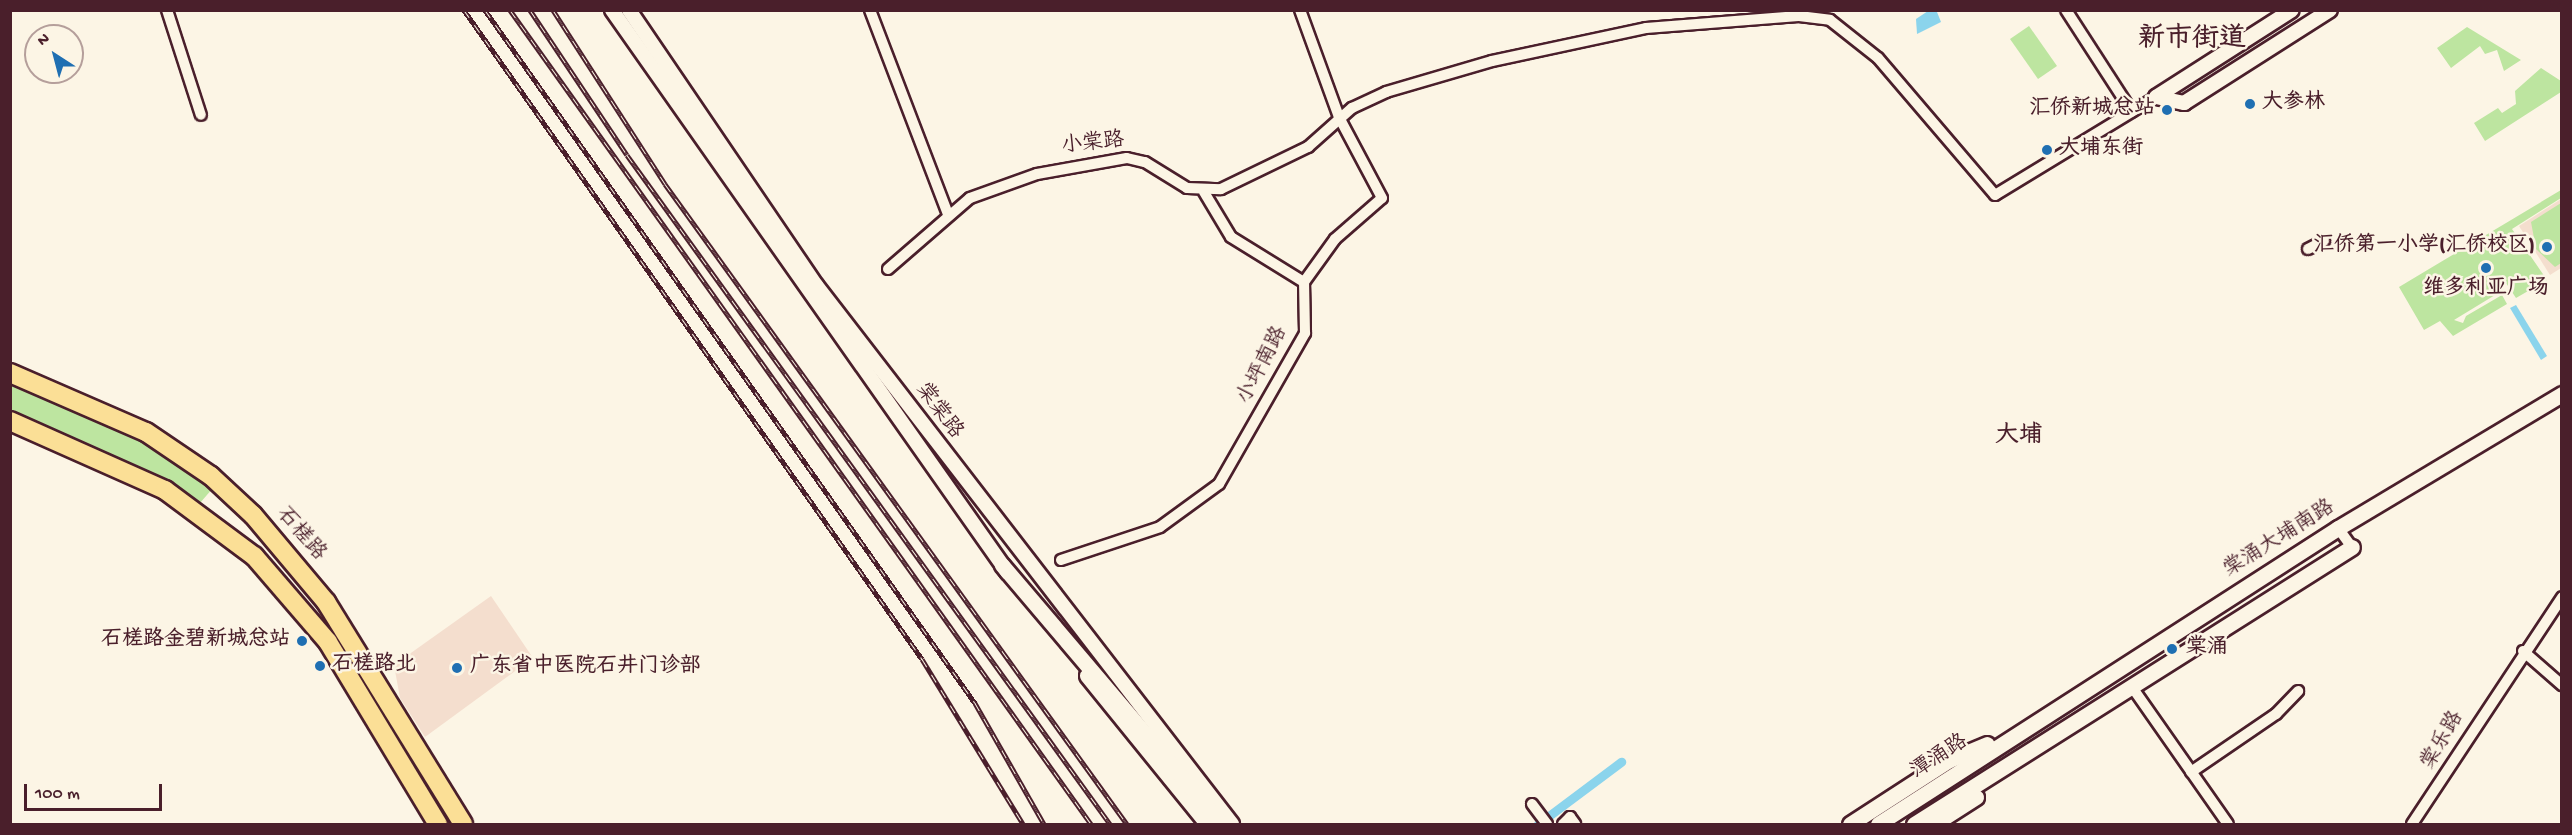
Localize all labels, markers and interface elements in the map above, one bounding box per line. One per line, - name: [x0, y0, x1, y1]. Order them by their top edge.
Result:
- north arrow: [24, 24, 84, 84]
- district label: 新市街道: [2138, 25, 2246, 57]
- text: N: [34, 30, 54, 51]
- place label: 大参林: [2262, 91, 2325, 117]
- place label: 汇侨新城总站: [2029, 97, 2155, 123]
- marker: 大参林: [2243, 97, 2257, 111]
- marker: 汇侨新城总站: [2160, 103, 2174, 117]
- street label: 小棠路: [1060, 129, 1126, 161]
- place label: 大埔东街: [2059, 137, 2143, 163]
- marker: 大埔东街: [2040, 143, 2054, 157]
- place label: 汇侨第一小学(汇侨校区): [2313, 234, 2535, 260]
- marker: 汇侨第一小学(汇侨校区): [2540, 240, 2554, 254]
- marker: 维多利亚广场: [2479, 261, 2493, 275]
- place label: 维多利亚广场: [2423, 277, 2549, 303]
- street label: 小坪南路: [1234, 323, 1294, 409]
- street label: 棠棠路: [909, 379, 967, 445]
- district label: 大埔: [1995, 423, 2043, 451]
- street label: 棠涌大埔南路: [2220, 496, 2340, 584]
- street label: 石槎路: [270, 503, 330, 567]
- place label: 石槎路金碧新城总站: [101, 628, 290, 654]
- marker: 石槎路金碧新城总站: [295, 634, 309, 648]
- place label: 棠涌: [2186, 636, 2228, 662]
- marker: 棠涌: [2163, 640, 2181, 658]
- place label: 石槎路北: [332, 653, 416, 679]
- place label: 广东省中医院石井门诊部: [470, 655, 701, 681]
- marker: 石槎路北: [313, 659, 327, 673]
- marker: 广东省中医院石井门诊部: [448, 659, 466, 677]
- street label: 棠乐路: [2417, 707, 2471, 775]
- street label: 潭涌路: [1907, 730, 1973, 786]
- scale bar: [27, 772, 165, 810]
- text: 100 m: [35, 784, 80, 805]

